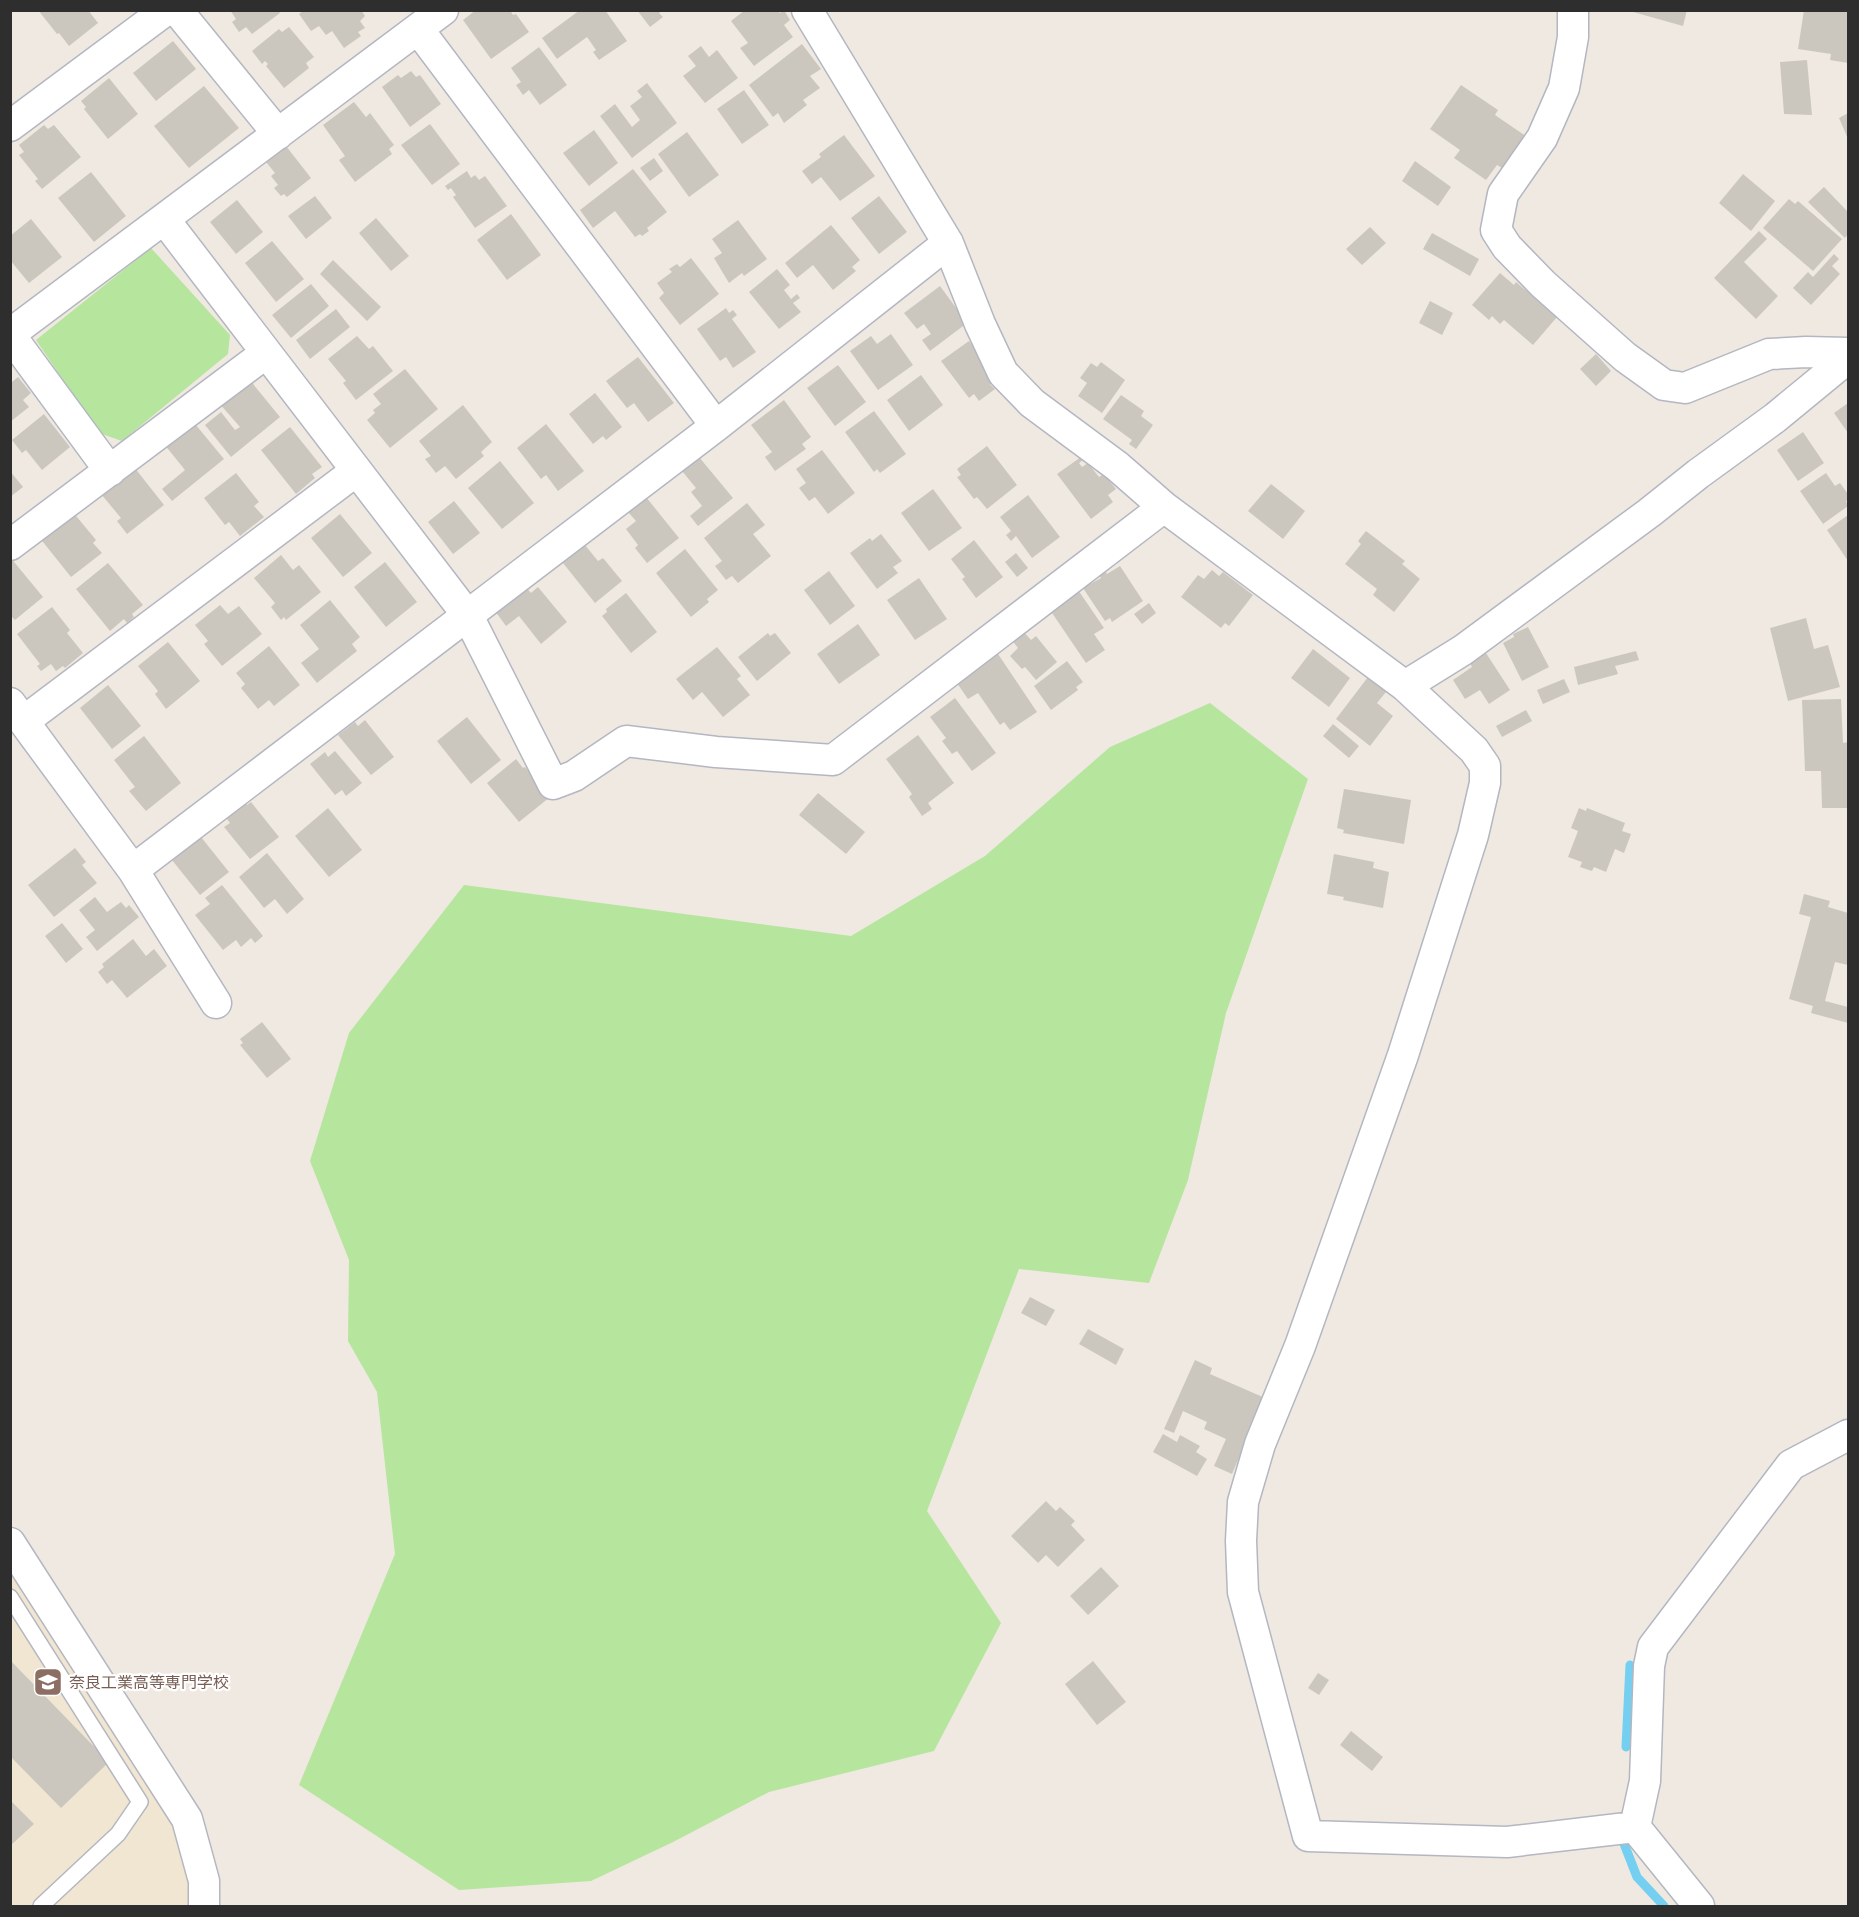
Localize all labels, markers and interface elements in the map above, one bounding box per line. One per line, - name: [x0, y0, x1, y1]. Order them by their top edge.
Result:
- school or university icon: 奈良工業高等専門学校: [32, 1666, 64, 1698]
- place label: 奈良工業高等専門学校: [69, 1671, 229, 1693]

